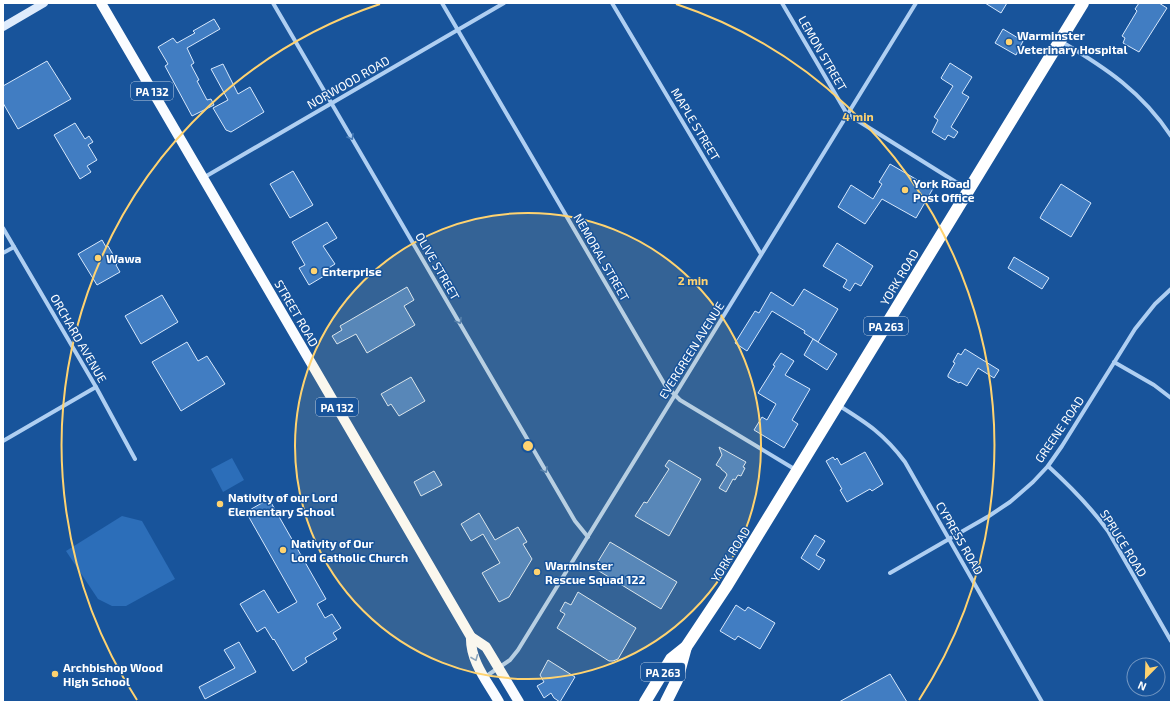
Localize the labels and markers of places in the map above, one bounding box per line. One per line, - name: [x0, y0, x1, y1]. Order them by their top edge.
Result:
- place label: Warminster Veterinary Hospital: [1017, 28, 1127, 57]
- marker: Warminster Veterinary Hospital: [1004, 37, 1014, 47]
- place label: York Road Post Office: [913, 176, 975, 204]
- marker: York Road Post Office: [900, 185, 910, 195]
- place label: Wawa: [106, 251, 142, 265]
- marker: Wawa: [93, 253, 103, 263]
- place label: Enterprise: [322, 264, 382, 278]
- marker: Enterprise: [309, 266, 319, 276]
- centre of rings: [521, 439, 535, 453]
- place label: Nativity of our Lord Elementary School: [228, 490, 338, 519]
- marker: Nativity of our Lord Elementary School: [215, 499, 225, 509]
- place label: Nativity of Our Lord Catholic Church: [291, 536, 408, 564]
- marker: Nativity of Our Lord Catholic Church: [278, 545, 288, 555]
- place label: Warminster Rescue Squad 122: [545, 558, 645, 586]
- marker: Warminster Rescue Squad 122: [532, 567, 542, 577]
- place label: Archbishop Wood High School: [63, 660, 163, 688]
- marker: Archbishop Wood High School: [50, 669, 60, 679]

